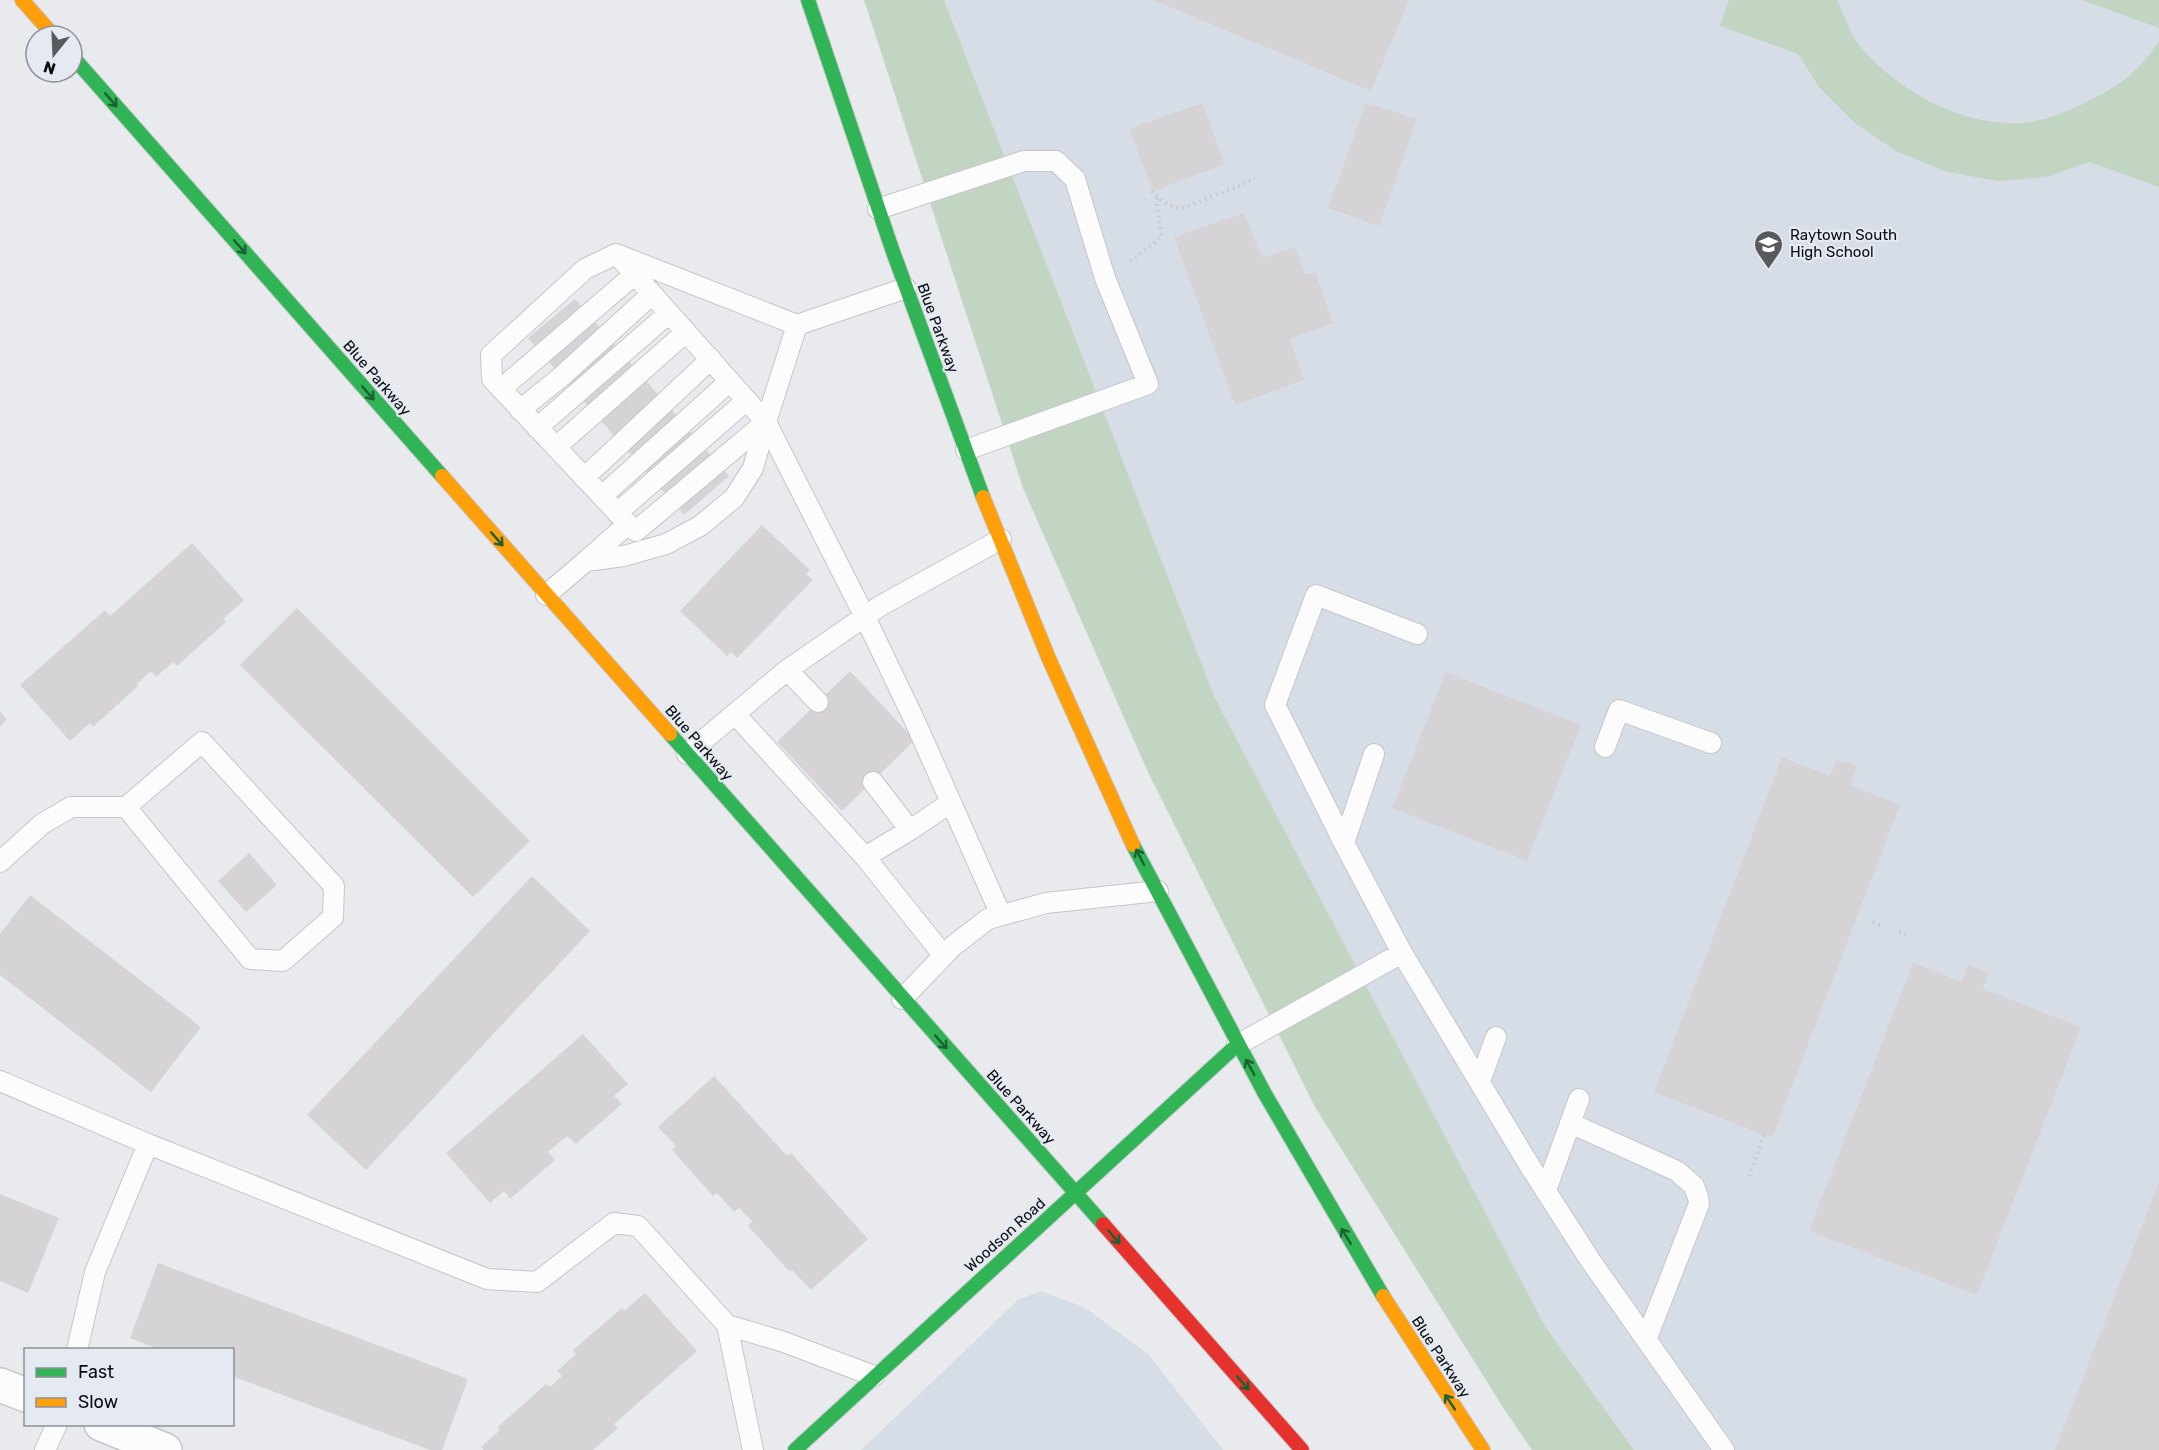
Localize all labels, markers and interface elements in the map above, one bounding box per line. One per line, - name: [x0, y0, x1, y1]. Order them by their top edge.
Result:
- north arrow: [24, 24, 84, 84]
- text: N: [41, 57, 58, 79]
- one-way arrow: [104, 92, 118, 107]
- place label: Raytown South High School: [1790, 226, 1897, 261]
- school or university icon: Raytown South High School: [1753, 228, 1785, 270]
- one-way arrow: [233, 239, 246, 255]
- street label: Blue Parkway: [913, 281, 963, 375]
- street label: Blue Parkway: [339, 337, 415, 419]
- one-way arrow: [361, 385, 375, 400]
- one-way arrow: [490, 531, 504, 546]
- street label: Blue Parkway: [661, 702, 737, 784]
- one-way arrow: [1134, 849, 1146, 866]
- one-way arrow: [934, 1035, 948, 1050]
- one-way arrow: [1244, 1059, 1256, 1076]
- street label: Blue Parkway: [983, 1066, 1059, 1148]
- street label: Woodson Road: [961, 1194, 1049, 1276]
- one-way arrow: [1340, 1228, 1353, 1245]
- one-way arrow: [1107, 1229, 1121, 1244]
- street label: Blue Parkway: [1408, 1313, 1474, 1401]
- legend: [24, 1348, 234, 1426]
- text: Fast: [78, 1361, 114, 1383]
- one-way arrow: [1236, 1375, 1249, 1391]
- text: Slow: [78, 1391, 118, 1413]
- one-way arrow: [1444, 1394, 1456, 1410]

